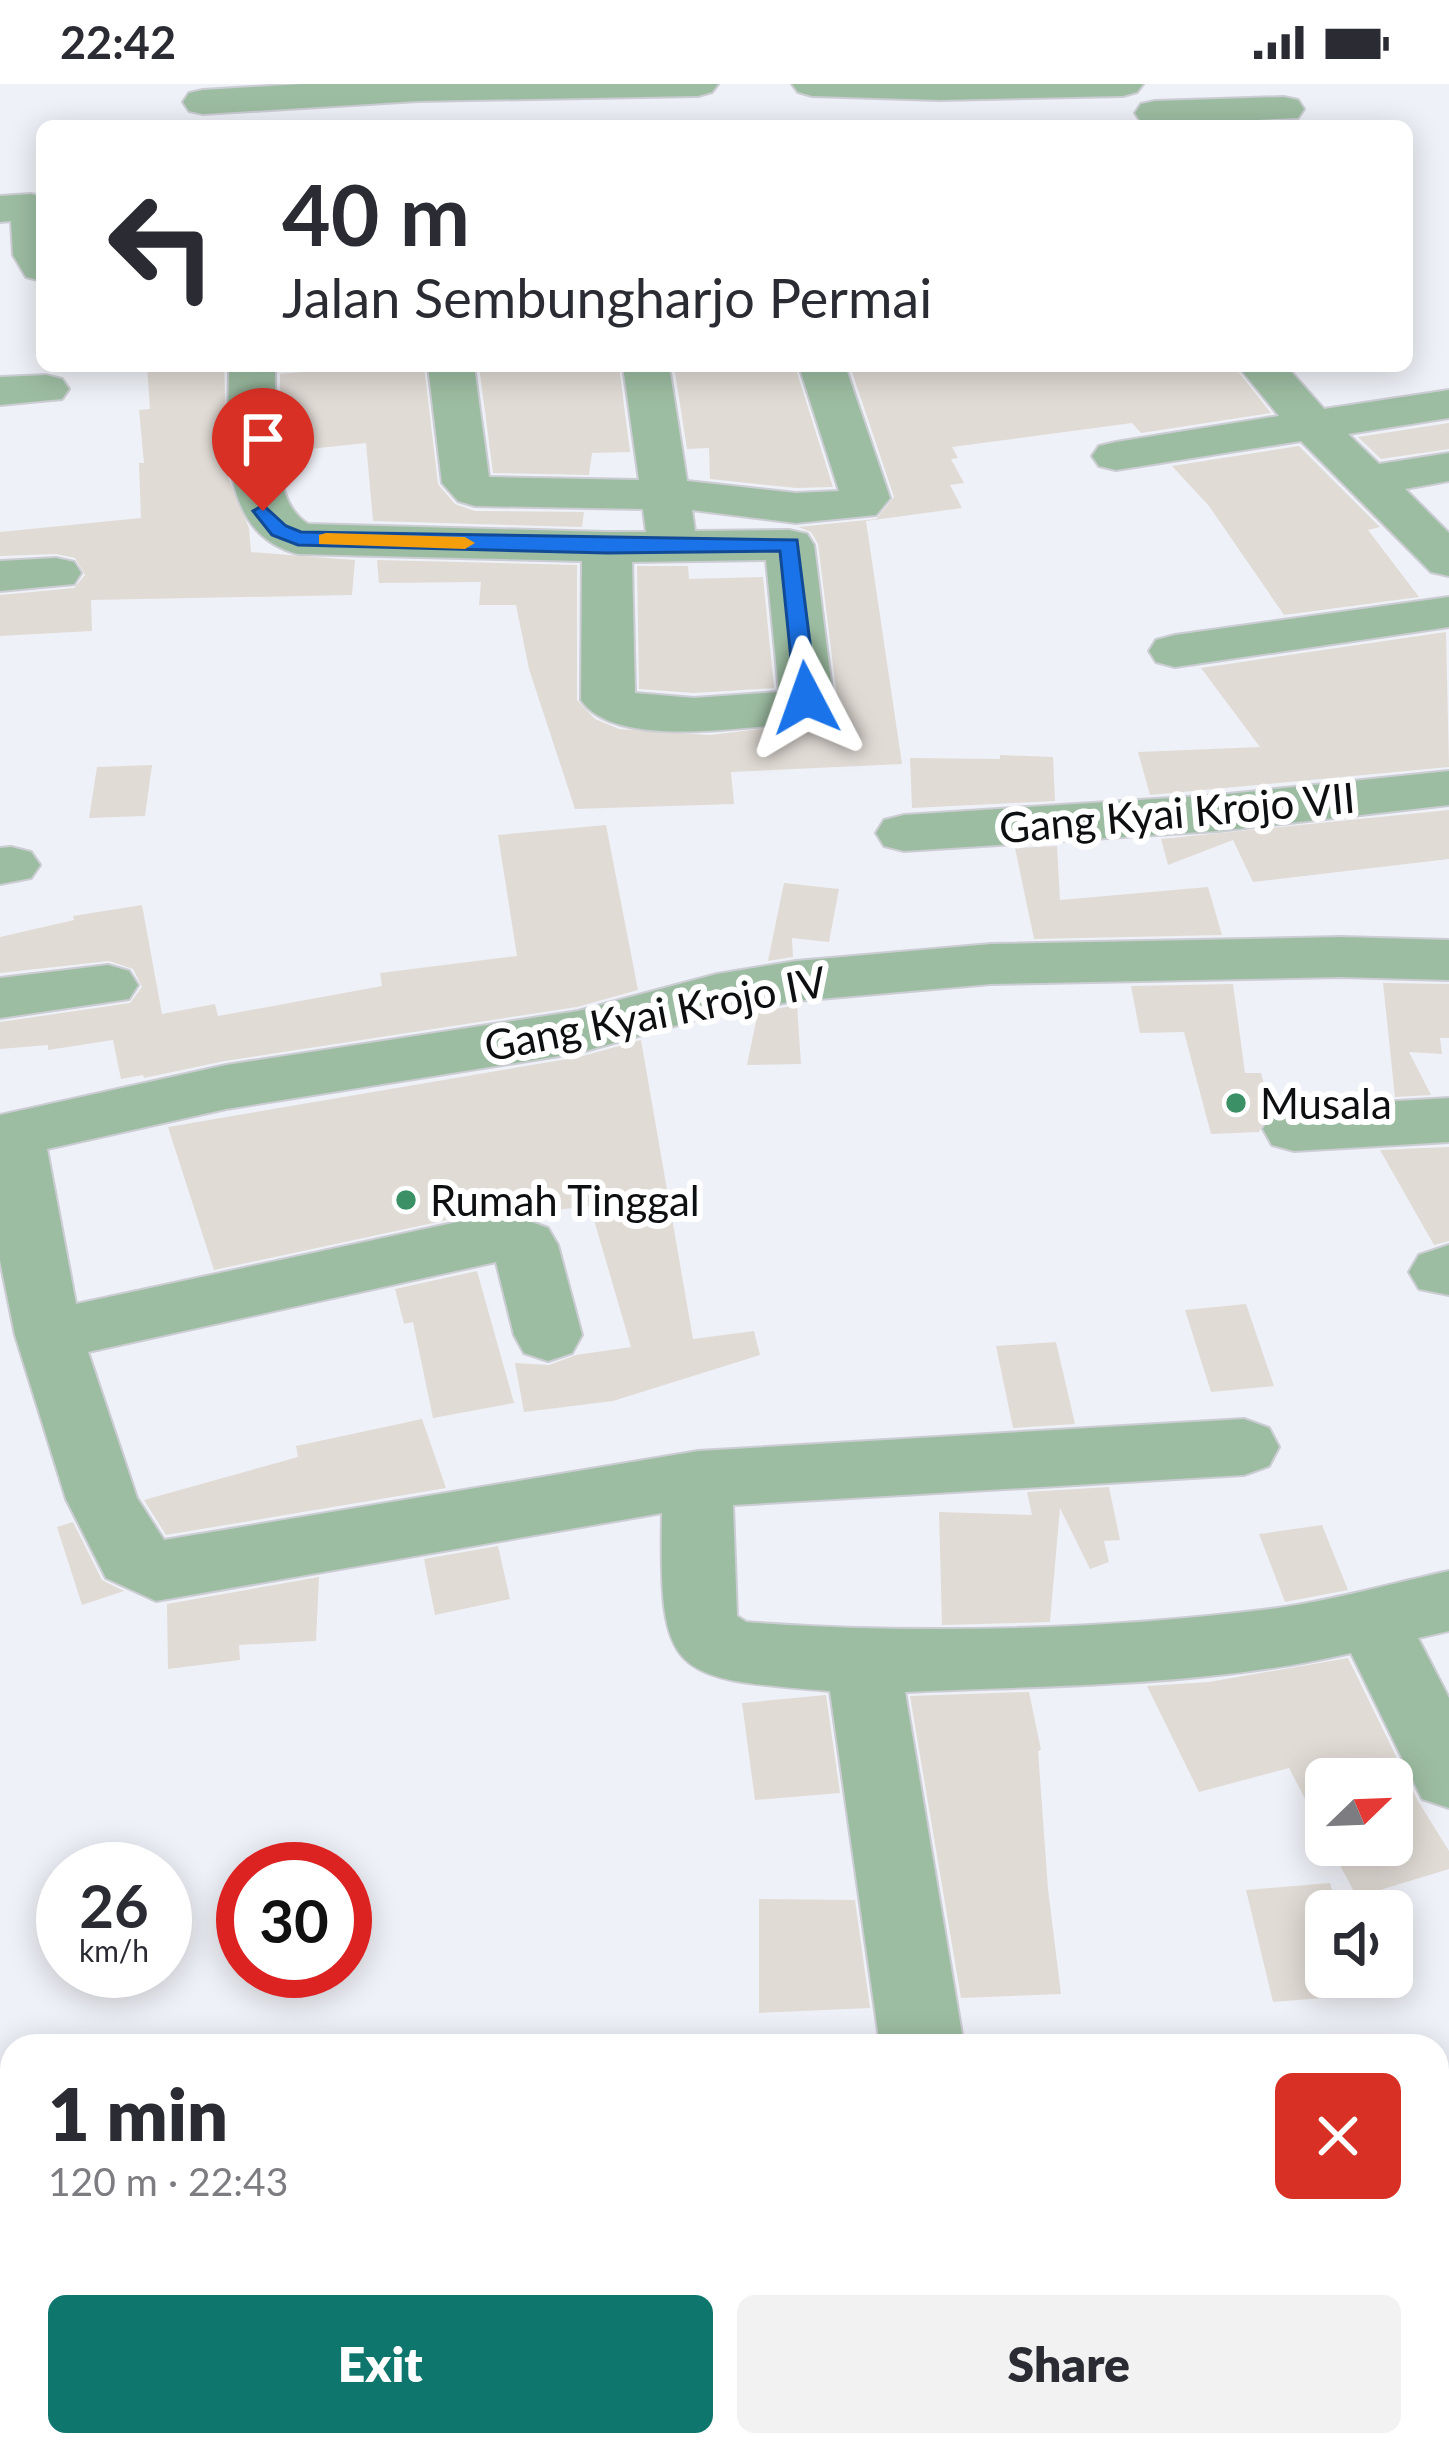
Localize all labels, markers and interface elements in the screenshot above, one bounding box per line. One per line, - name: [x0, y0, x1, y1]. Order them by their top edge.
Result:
- text: 22:42: [60, 15, 176, 69]
- text: 40 m: [282, 163, 470, 264]
- icon: left: [84, 168, 240, 324]
- text: Jalan Sembungharjo Permai: [282, 265, 932, 330]
- pin: [212, 388, 314, 511]
- icon: arrive: [230, 406, 296, 472]
- position arrow: [743, 635, 869, 761]
- street label: Gang Kyai Krojo VII: [997, 772, 1357, 852]
- street label: Gang Kyai Krojo IV: [480, 955, 831, 1071]
- place label: Musala: [1260, 1078, 1392, 1128]
- marker: Musala: [1223, 1090, 1249, 1116]
- place label: Rumah Tinggal: [430, 1175, 700, 1225]
- marker: Rumah Tinggal: [393, 1187, 419, 1213]
- north arrow: [1305, 1758, 1413, 1866]
- map controls: [1305, 1758, 1413, 1998]
- speed limit sign: 30: [216, 1842, 372, 1998]
- text: 26: [79, 1869, 149, 1941]
- button: sound: [1305, 1890, 1413, 1998]
- text: km/h: [79, 1932, 149, 1968]
- text: 1 min: [48, 2070, 228, 2156]
- button: close: [1275, 2073, 1401, 2199]
- text: 120 m · 22:43: [48, 2158, 288, 2204]
- button: Exit: [48, 2295, 713, 2433]
- button: Share: [737, 2295, 1401, 2433]

